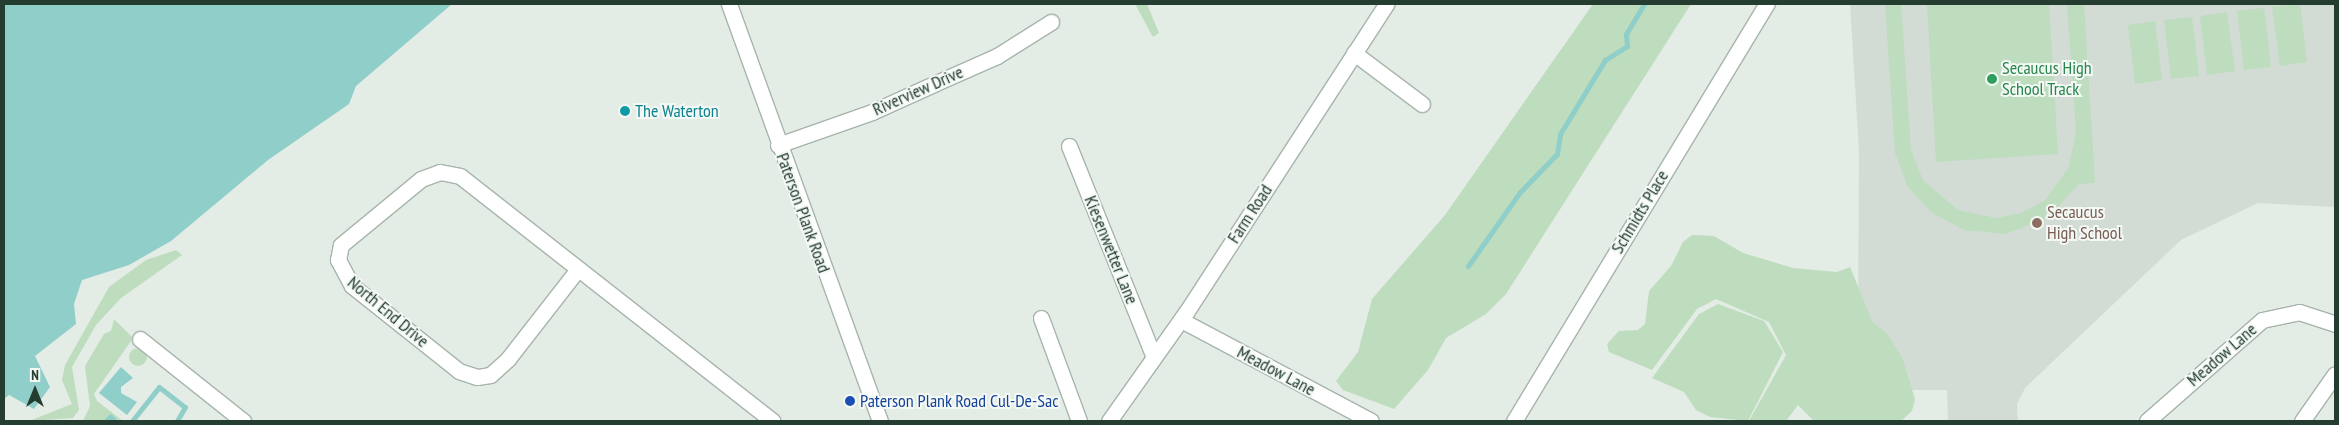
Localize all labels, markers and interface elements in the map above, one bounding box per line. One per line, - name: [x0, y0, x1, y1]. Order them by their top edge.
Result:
- place label: Secaucus High School Track: [2002, 58, 2092, 100]
- street label: Riverview Drive: [869, 61, 967, 121]
- marker: Secaucus High School Track: [1986, 73, 1998, 85]
- place label: The Waterton: [635, 100, 719, 122]
- marker: The Waterton: [619, 105, 631, 117]
- street label: Paterson Plank Road: [771, 150, 835, 276]
- street label: Schmidts Place: [1607, 166, 1673, 258]
- street label: Farm Road: [1223, 181, 1277, 247]
- street label: Kiesenwetter Lane: [1079, 193, 1143, 307]
- place label: Secaucus High School: [2047, 202, 2122, 244]
- marker: Secaucus High School: [2031, 217, 2043, 229]
- street label: North End Drive: [343, 272, 433, 352]
- street label: Meadow Lane: [2183, 319, 2261, 391]
- street label: Meadow Lane: [1233, 341, 1319, 401]
- north arrow: [10, 365, 60, 415]
- text: N: [31, 366, 39, 384]
- place label: Paterson Plank Road Cul-De-Sac: [860, 390, 1059, 412]
- marker: Paterson Plank Road Cul-De-Sac: [844, 395, 856, 407]

